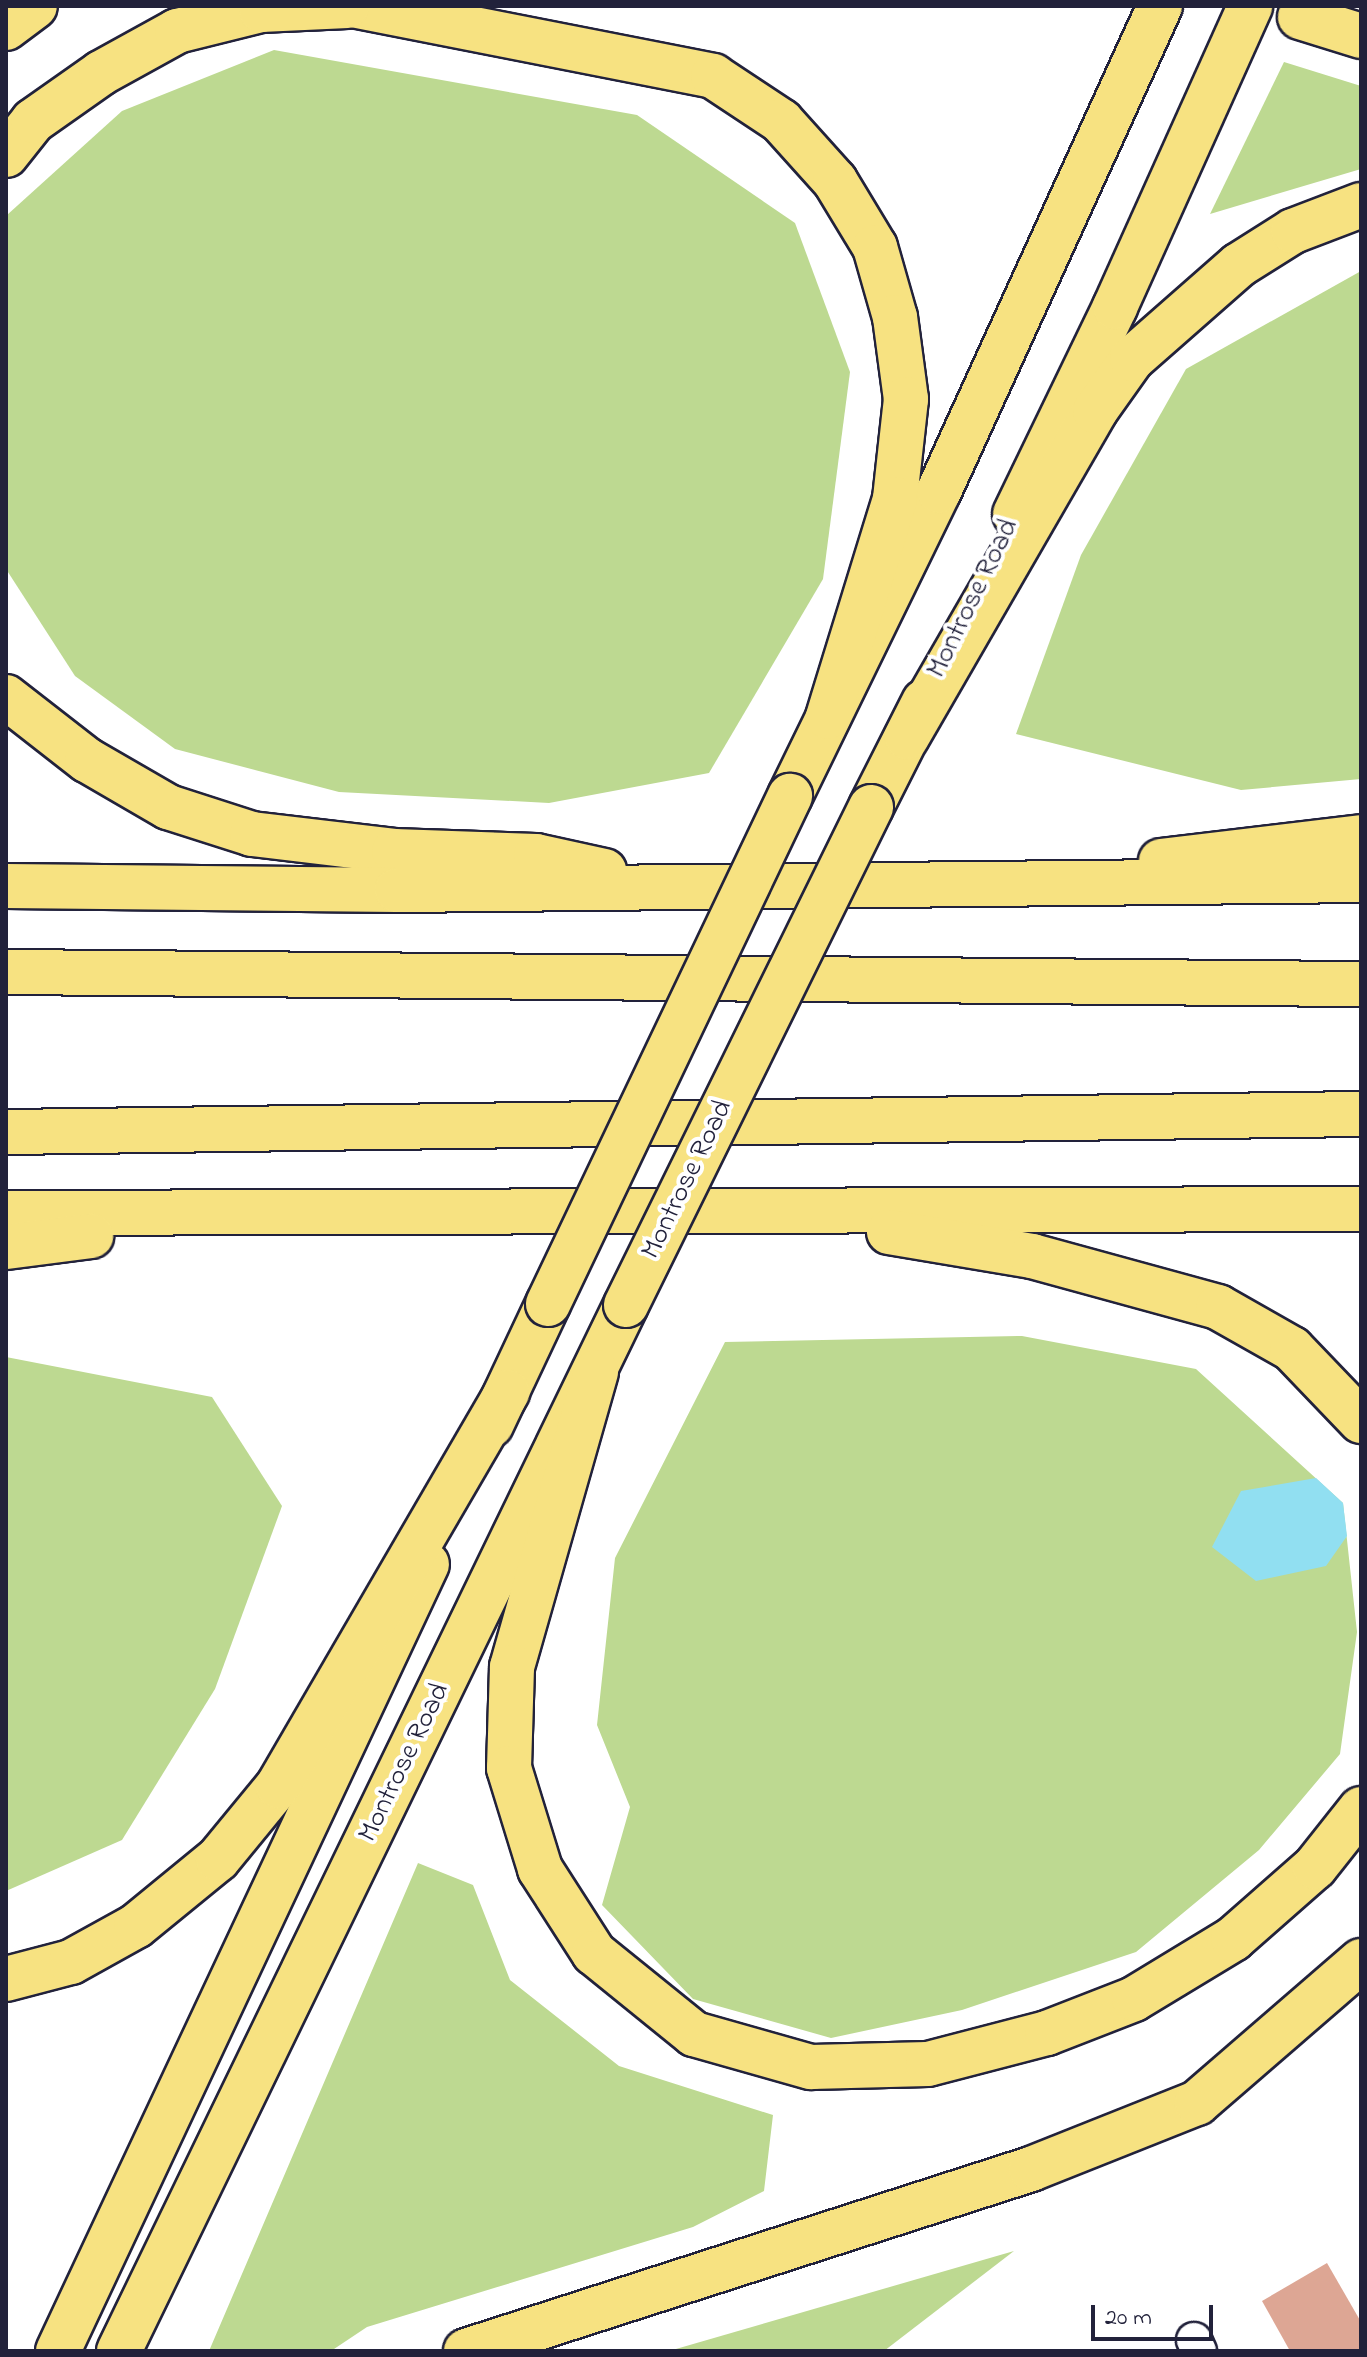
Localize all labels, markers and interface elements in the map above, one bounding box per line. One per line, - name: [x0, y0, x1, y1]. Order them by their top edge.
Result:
- street label: Montrose Road: [921, 514, 1027, 684]
- street label: Montrose Road: [635, 1095, 741, 1265]
- street label: Montrose Road: [352, 1678, 458, 1848]
- scale bar: [1095, 2289, 1217, 2339]
- text: 20 m: [1105, 2301, 1152, 2336]

